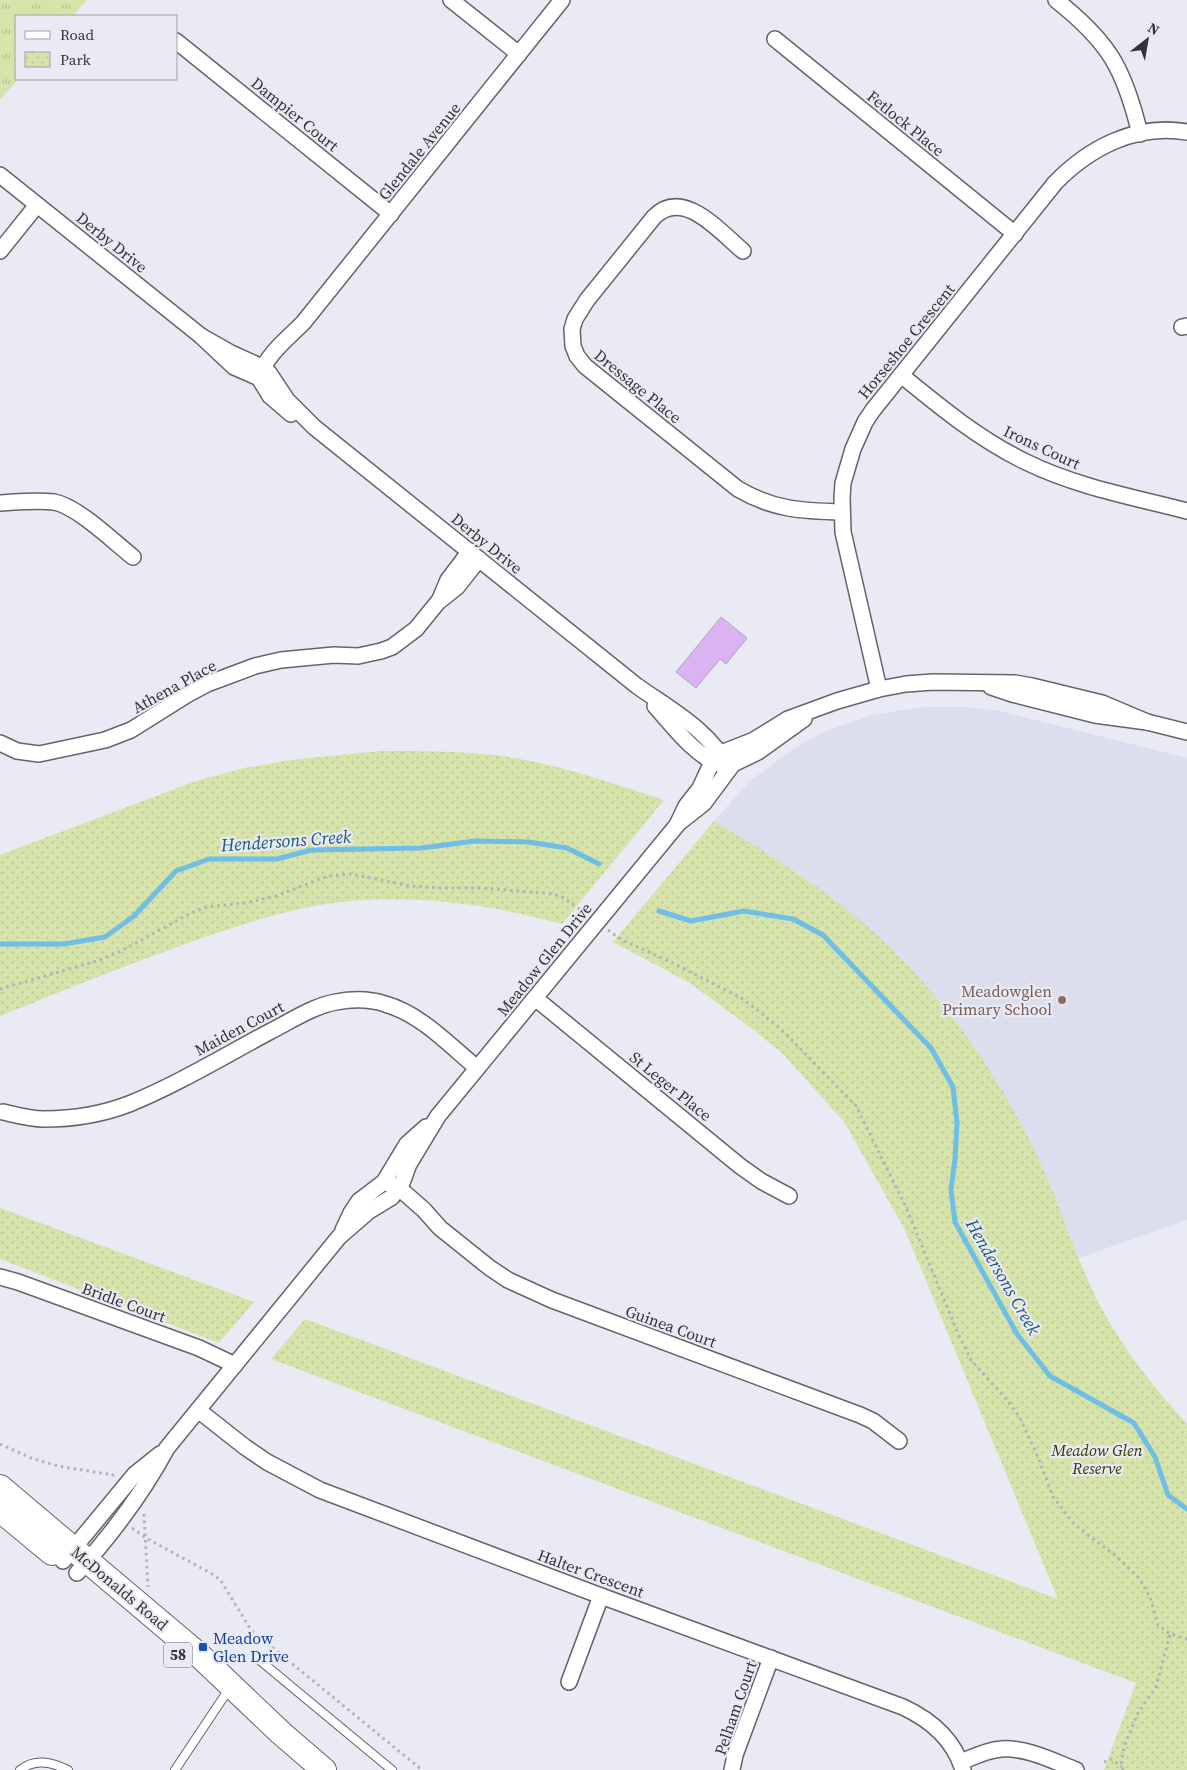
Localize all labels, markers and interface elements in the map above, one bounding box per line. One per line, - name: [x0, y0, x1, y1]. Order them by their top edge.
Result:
- legend: [15, 15, 178, 80]
- north arrow: [1122, 15, 1172, 65]
- text: N: [1144, 18, 1163, 40]
- text: Road: [60, 24, 94, 45]
- text: Park: [60, 49, 92, 70]
- street label: Dampier Court: [247, 72, 344, 157]
- street label: Fetlock Place: [863, 85, 949, 161]
- street label: Glendale Avenue: [373, 98, 465, 204]
- street label: Derby Drive: [72, 206, 152, 278]
- street label: Horseshoe Crescent: [853, 278, 960, 403]
- street label: Dressage Place: [590, 344, 686, 428]
- street label: Irons Court: [1000, 420, 1085, 475]
- street label: Derby Drive: [447, 507, 527, 579]
- street label: Athena Place: [128, 654, 220, 718]
- water label: Hendersons Creek: [219, 823, 352, 858]
- street label: Meadow Glen Drive: [491, 898, 597, 1020]
- place label: Meadowglen Primary School: [942, 980, 1052, 1020]
- marker: Meadowglen Primary School: [1056, 994, 1068, 1006]
- street label: Maiden Court: [191, 995, 288, 1061]
- street label: St Leger Place: [625, 1046, 717, 1126]
- water label: Hendersons Creek: [959, 1213, 1047, 1340]
- street label: Bridle Court: [79, 1277, 170, 1328]
- street label: Guinea Court: [623, 1299, 720, 1353]
- park label: Meadow Glen Reserve: [1050, 1439, 1143, 1479]
- street label: McDonalds Road: [67, 1541, 173, 1635]
- street label: Halter Crescent: [535, 1544, 648, 1603]
- place label: Meadow Glen Drive: [213, 1627, 289, 1667]
- marker: Meadow Glen Drive: [197, 1641, 209, 1653]
- road number: 58: [164, 1642, 192, 1668]
- street label: Pelham Court: [709, 1657, 762, 1758]

